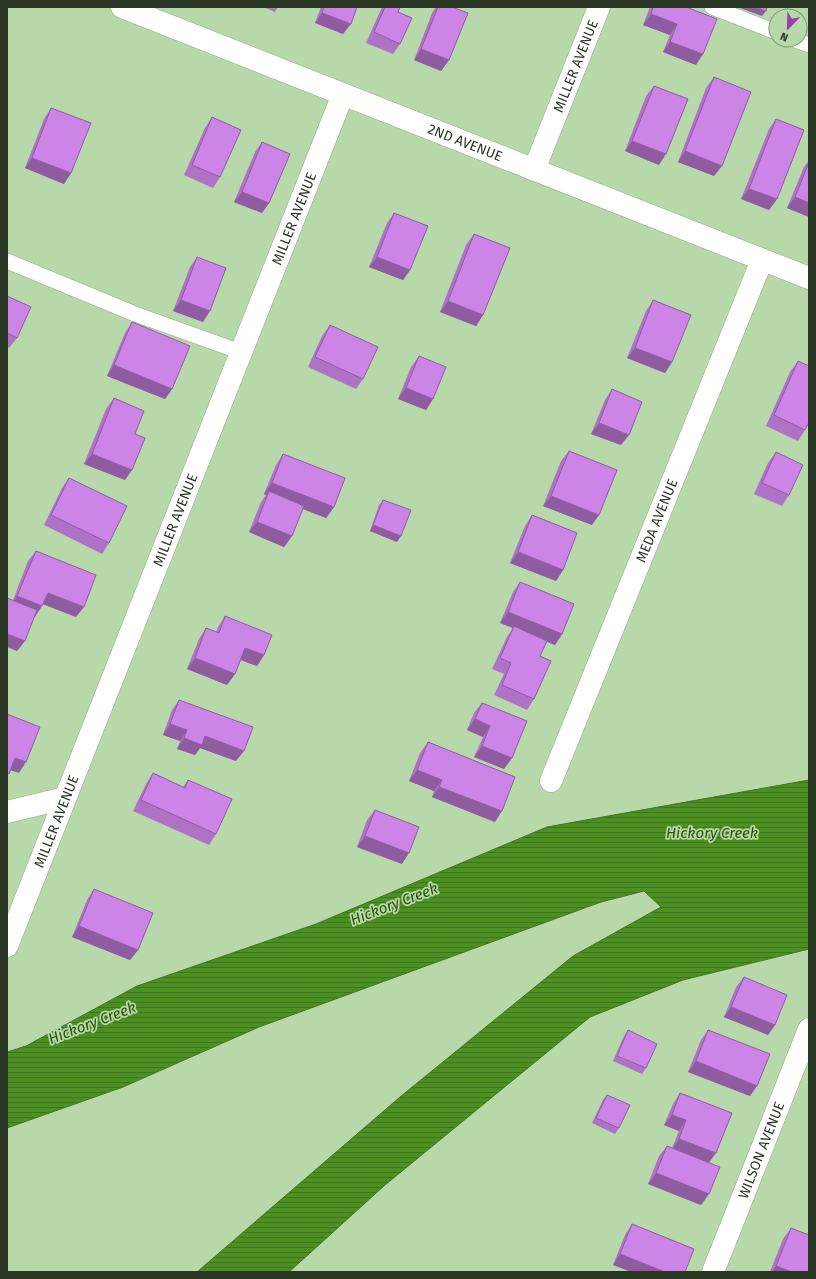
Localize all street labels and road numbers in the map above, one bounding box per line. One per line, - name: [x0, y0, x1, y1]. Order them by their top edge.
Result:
- street label: MILLER AVENUE: [549, 17, 602, 115]
- street label: 2ND AVENUE: [426, 120, 505, 165]
- street label: MILLER AVENUE: [268, 170, 320, 267]
- street label: MILLER AVENUE: [149, 471, 201, 569]
- street label: MEDA AVENUE: [632, 476, 681, 565]
- street label: MILLER AVENUE: [30, 773, 82, 870]
- street label: WILSON AVENUE: [734, 1099, 788, 1201]

